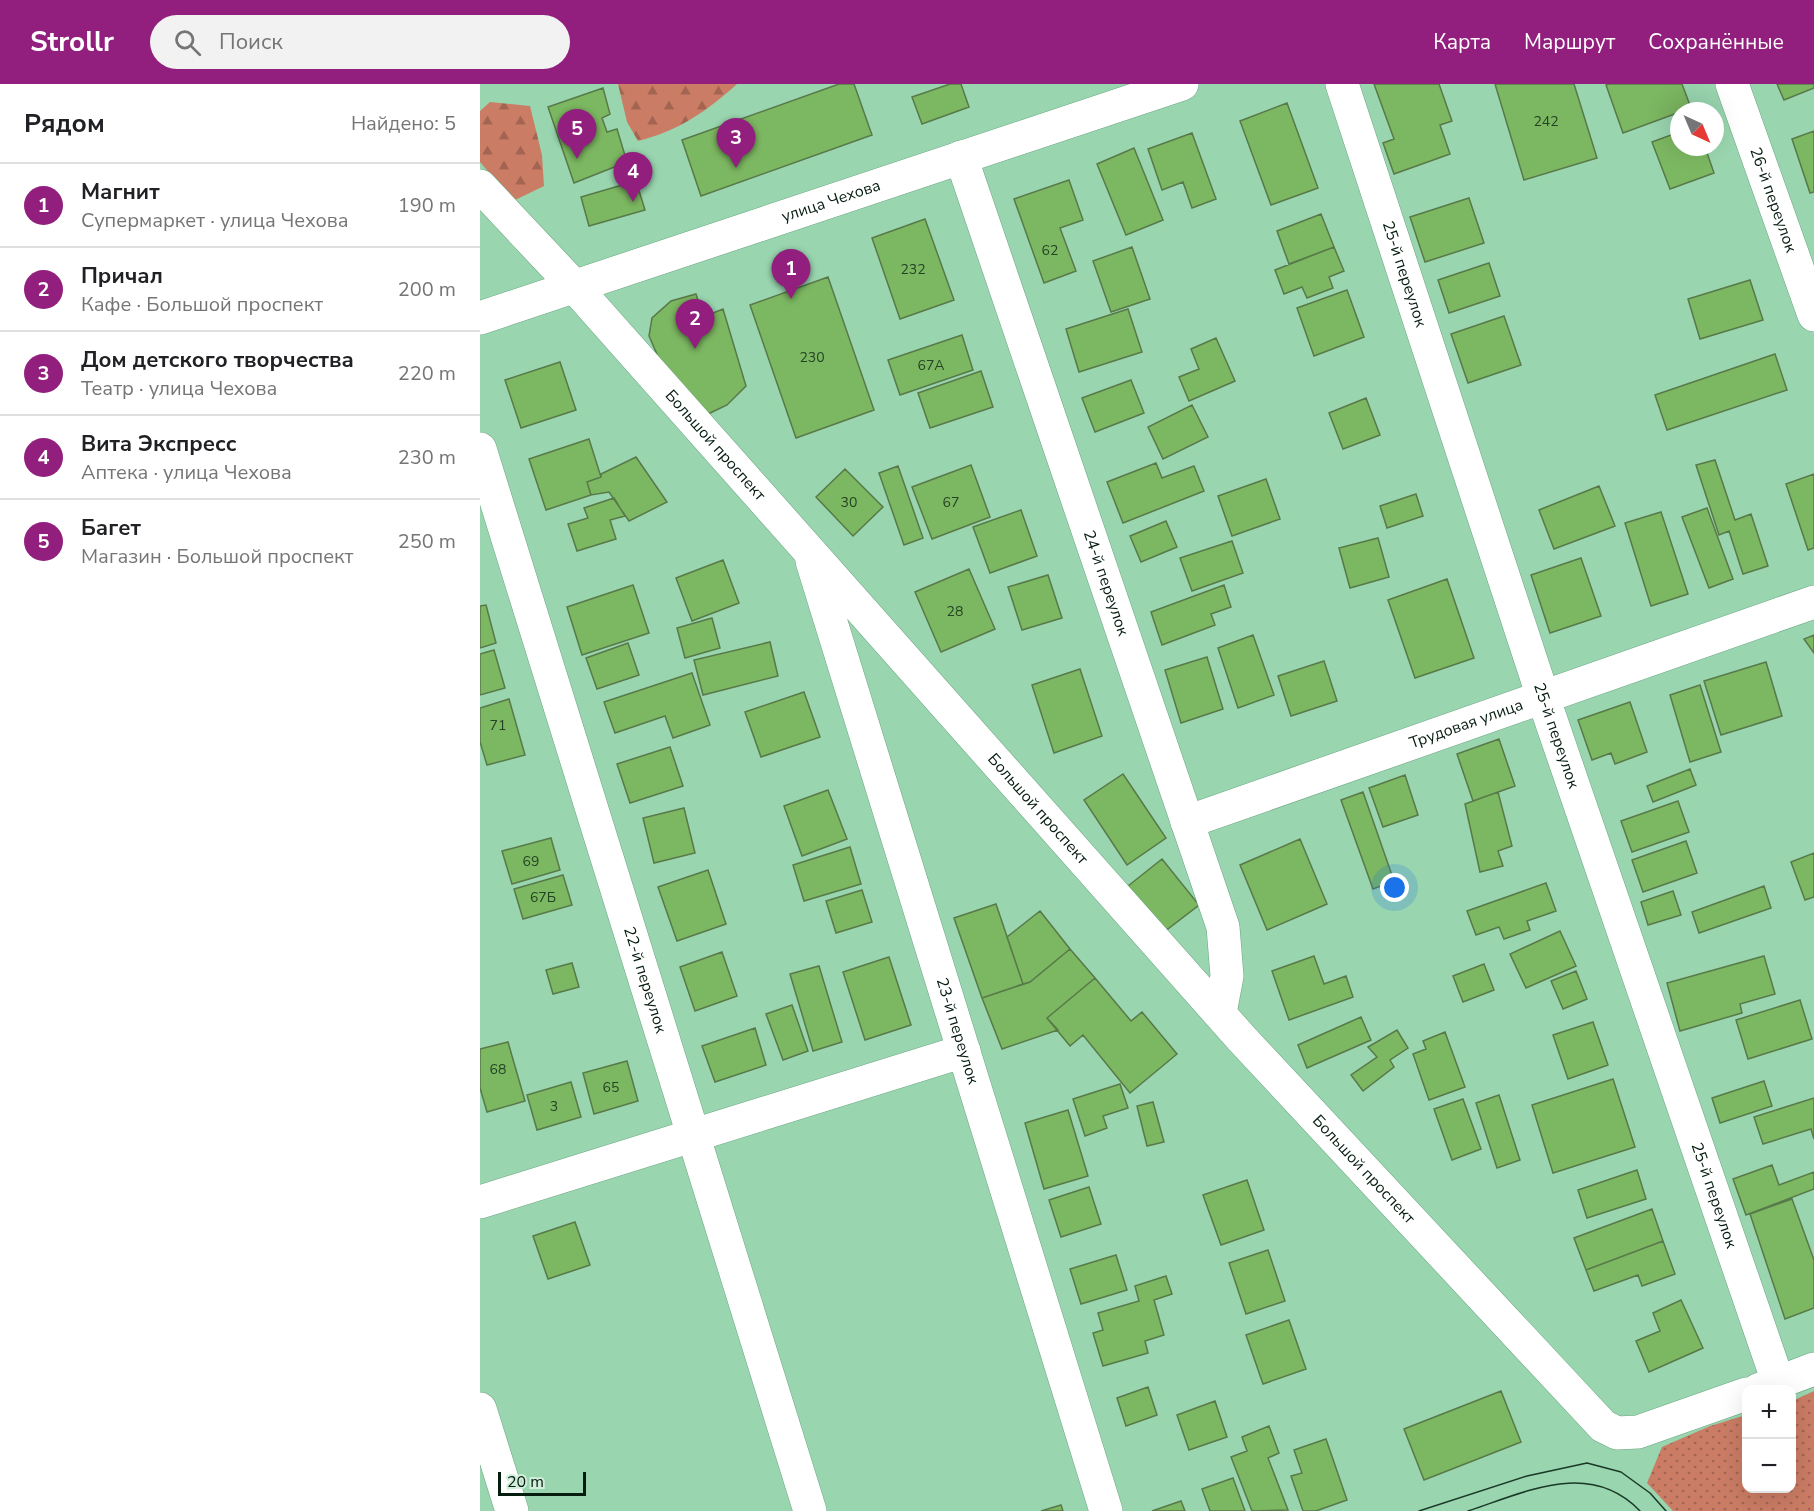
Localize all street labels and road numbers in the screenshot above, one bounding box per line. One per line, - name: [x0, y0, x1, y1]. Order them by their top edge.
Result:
- street label: 26-й переулок: [1744, 144, 1802, 256]
- street label: улица Чехова: [779, 174, 883, 228]
- street label: 25-й переулок: [1377, 218, 1432, 330]
- street label: Большой проспект: [660, 385, 771, 506]
- street label: 24-й переулок: [1078, 527, 1134, 639]
- street label: 25-й переулок: [1528, 680, 1585, 792]
- street label: Трудовая улица: [1406, 694, 1526, 754]
- street label: Большой проспект: [983, 749, 1094, 870]
- street label: 22-й переулок: [618, 924, 672, 1036]
- street label: 23-й переулок: [931, 975, 984, 1087]
- street label: Большой проспект: [1307, 1110, 1421, 1229]
- street label: 25-й переулок: [1686, 1140, 1742, 1252]

